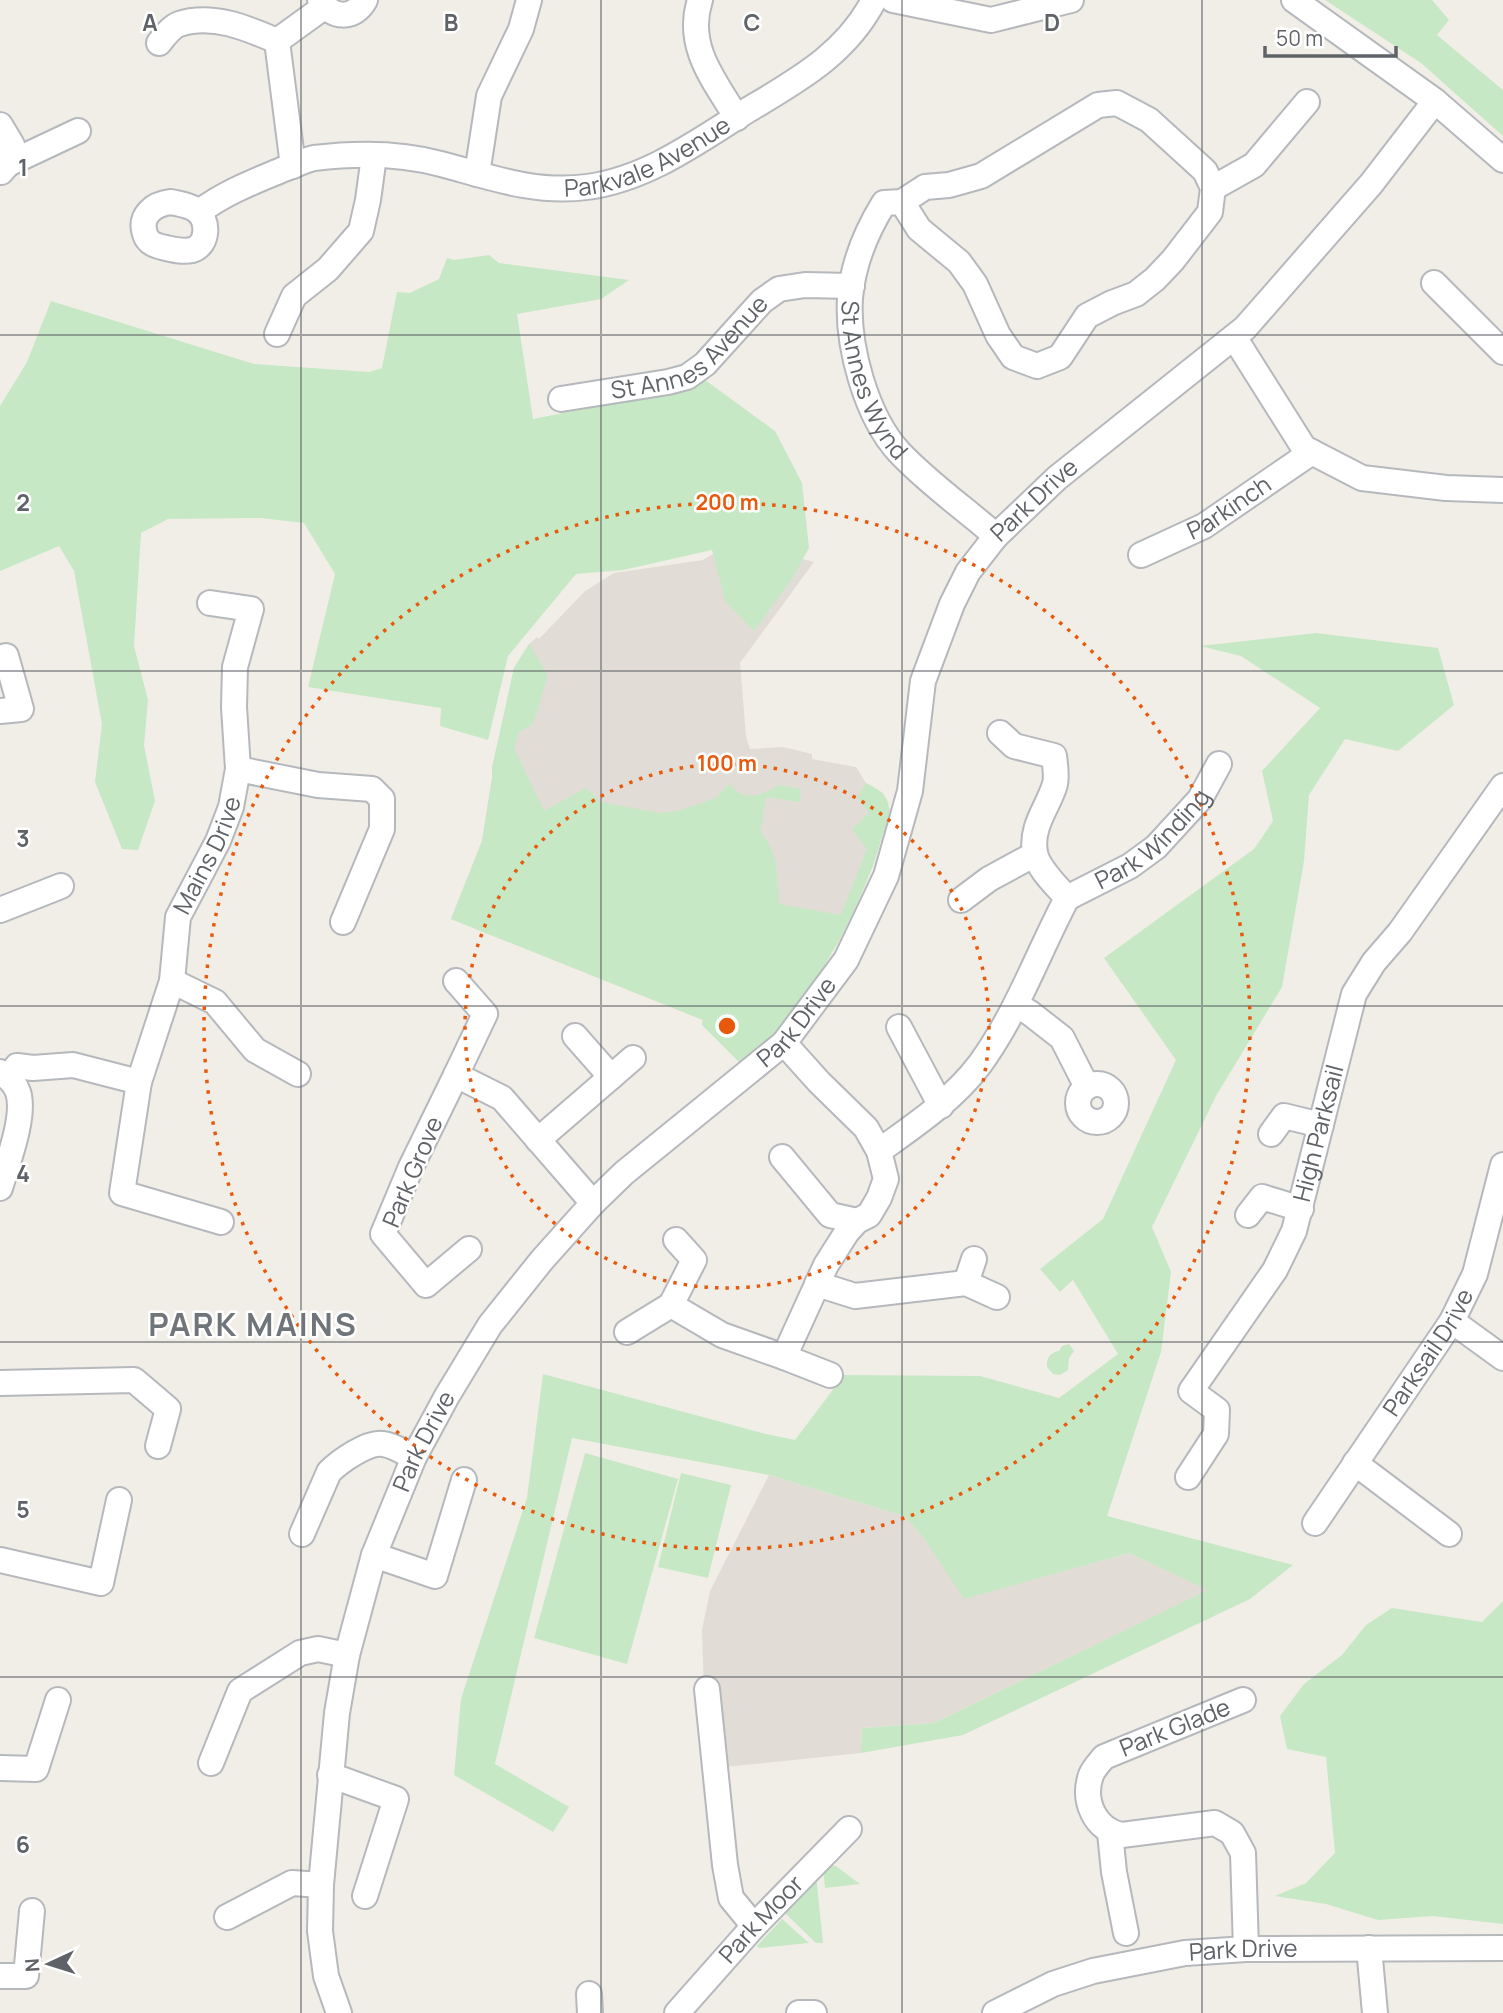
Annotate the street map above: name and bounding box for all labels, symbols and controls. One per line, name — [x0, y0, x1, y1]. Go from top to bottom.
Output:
text: A — [142, 6, 158, 38]
text: B — [444, 6, 458, 38]
text: C — [744, 6, 761, 38]
text: D — [1044, 6, 1060, 38]
scale bar — [1265, 14, 1396, 58]
text: 50 m — [1276, 24, 1323, 52]
street label: Parkvale Avenue — [563, 108, 736, 204]
text: 1 — [18, 151, 28, 183]
street label: St Annes Avenue — [608, 287, 775, 406]
street label: St Annes Wynd — [835, 300, 916, 466]
street label: Park Drive — [982, 450, 1084, 548]
street label: Parkinch — [1181, 467, 1277, 547]
text: 2 — [16, 486, 30, 518]
text: 200 m — [695, 488, 759, 516]
text: 100 m — [697, 749, 757, 777]
street label: Park Winding — [1089, 783, 1217, 896]
street label: Mains Drive — [164, 794, 248, 919]
text: 3 — [16, 822, 30, 854]
street label: Park Drive — [749, 969, 843, 1074]
centre of rings — [715, 1014, 739, 1038]
street label: High Parksail — [1284, 1061, 1350, 1205]
street label: Park Grove — [373, 1111, 450, 1232]
text: 4 — [16, 1157, 30, 1189]
street label: Parksail Drive — [1374, 1283, 1480, 1422]
district label: PARK MAINS — [148, 1302, 358, 1346]
street label: Park Drive — [384, 1384, 462, 1496]
text: 5 — [16, 1493, 30, 1525]
street label: Park Glade — [1114, 1689, 1235, 1764]
text: 6 — [16, 1828, 30, 1860]
street label: Park Moor — [711, 1867, 810, 1970]
north arrow — [14, 1929, 84, 1999]
street label: Park Drive — [1188, 1931, 1298, 1968]
text: N — [19, 1957, 45, 1973]

